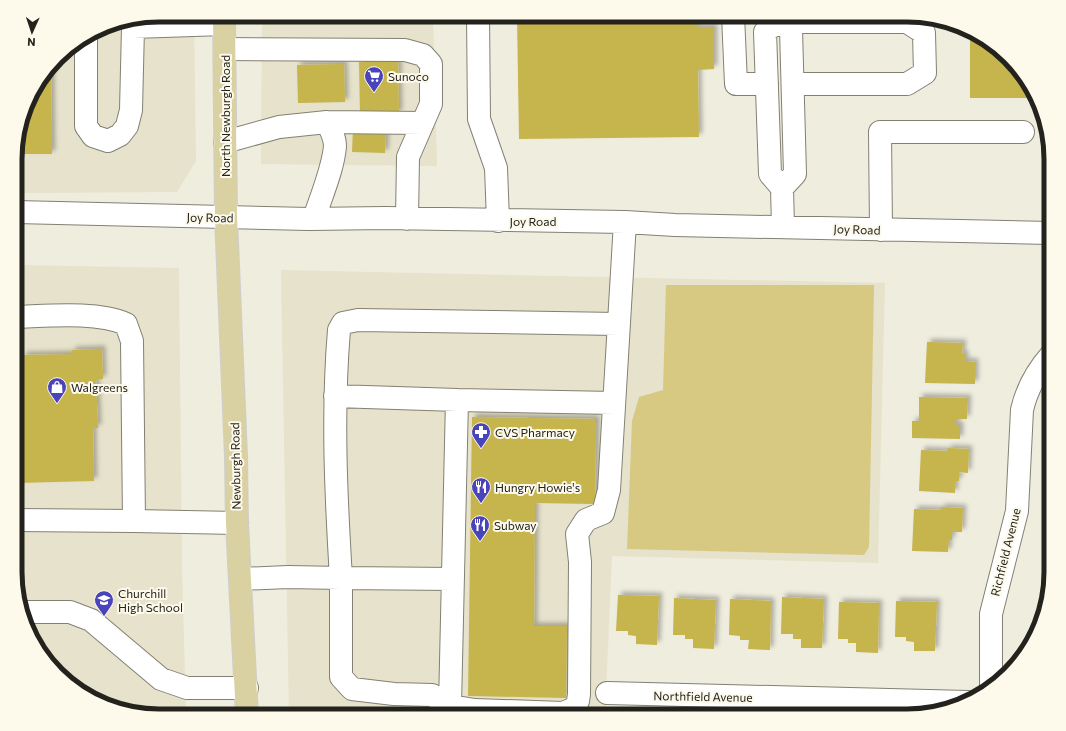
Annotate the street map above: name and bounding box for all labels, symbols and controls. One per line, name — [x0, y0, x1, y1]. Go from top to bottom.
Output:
north arrow — [12, 12, 52, 52]
text: N — [27, 36, 36, 49]
street label: North Newburgh Road — [218, 55, 232, 177]
supermarket icon: Sunoco — [363, 65, 385, 93]
place label: Sunoco — [388, 69, 429, 83]
street label: Joy Road — [186, 210, 234, 225]
street label: Joy Road — [510, 214, 557, 229]
street label: Joy Road — [833, 221, 881, 238]
shop icon: Walgreens — [46, 376, 68, 404]
place label: Walgreens — [71, 380, 128, 394]
pharmacy icon: CVS Pharmacy — [470, 421, 492, 449]
street label: Newburgh Road — [227, 422, 243, 510]
place label: CVS Pharmacy — [495, 425, 575, 439]
restaurant icon: Hungry Howie's — [470, 476, 492, 504]
place label: Hungry Howie's — [495, 480, 580, 494]
street label: Richfield Avenue — [987, 506, 1023, 598]
restaurant icon: Subway — [469, 514, 491, 542]
place label: Subway — [494, 518, 537, 532]
place label: Churchill High School — [118, 586, 183, 614]
school or university icon: Churchill High School — [93, 589, 115, 617]
street label: Northfield Avenue — [653, 688, 753, 704]

